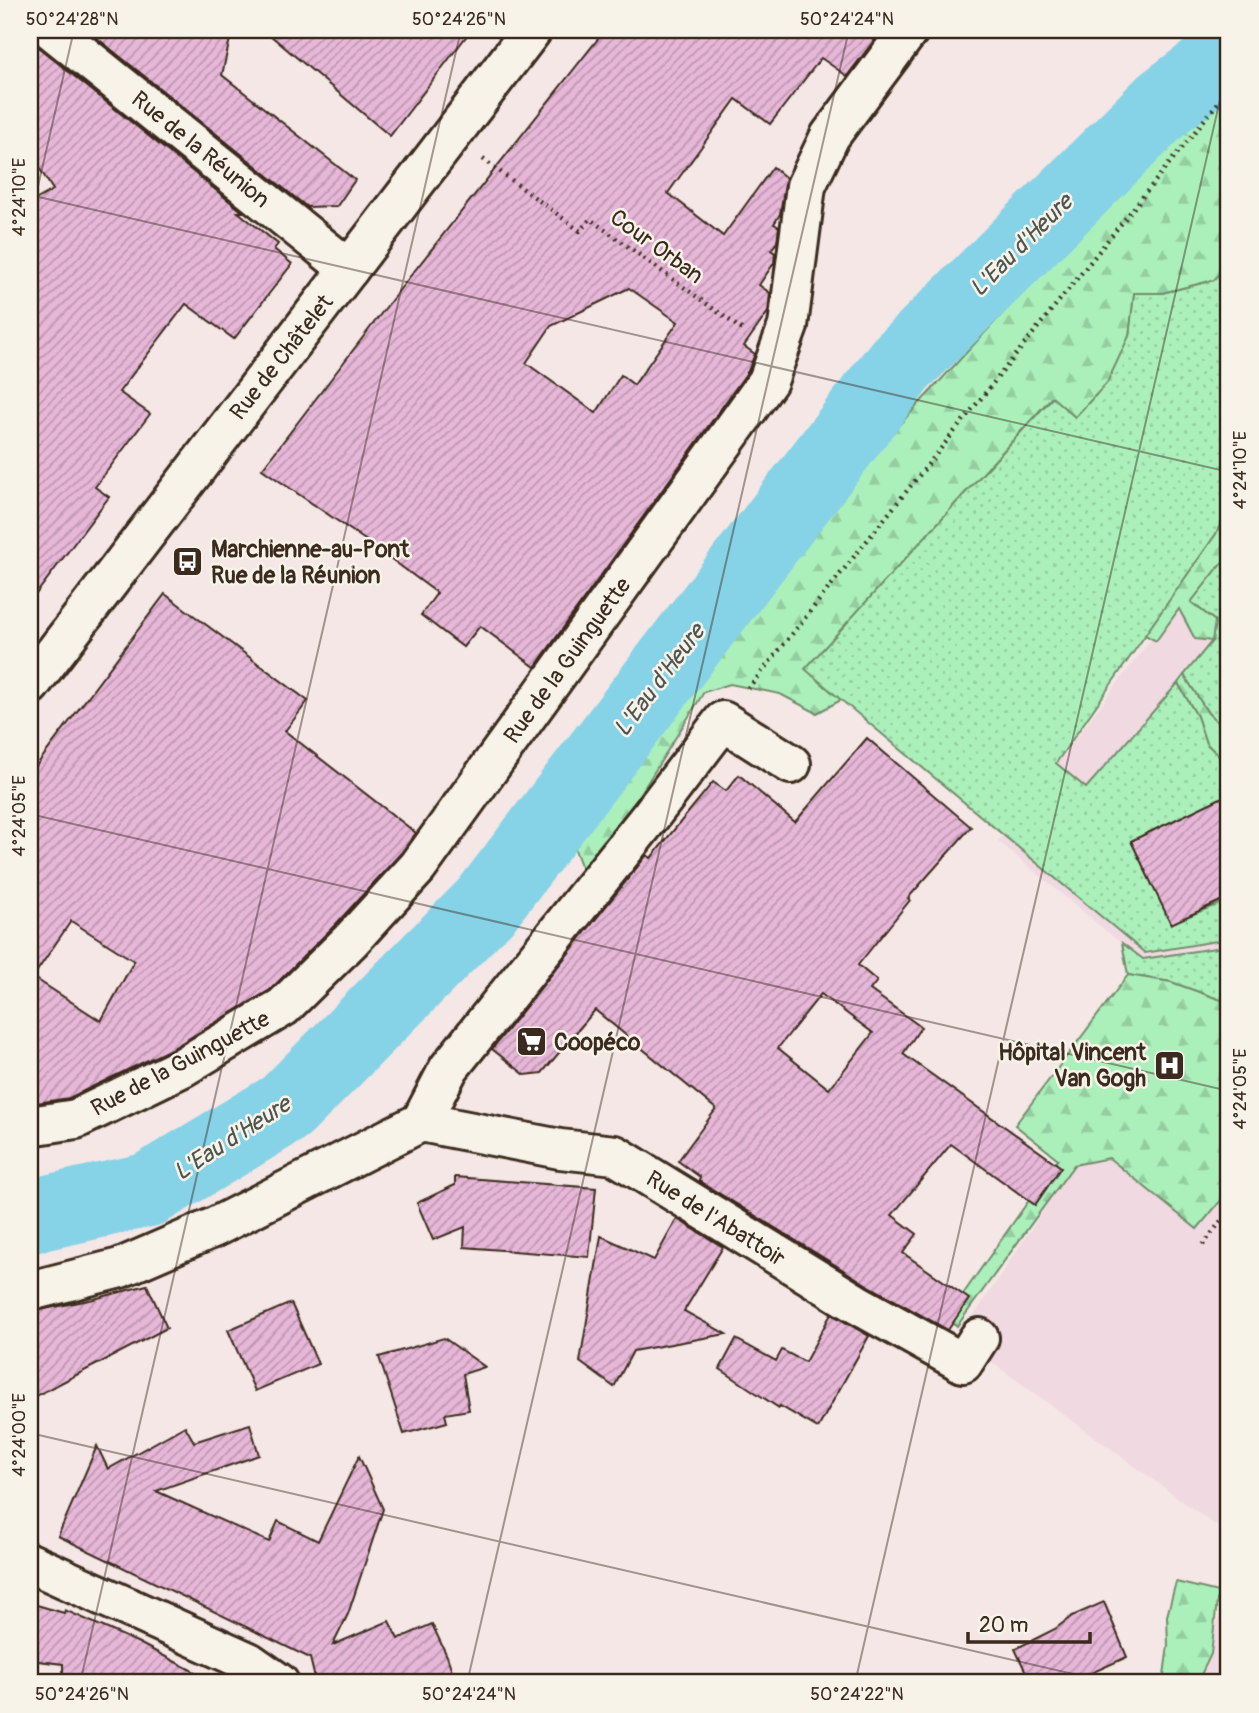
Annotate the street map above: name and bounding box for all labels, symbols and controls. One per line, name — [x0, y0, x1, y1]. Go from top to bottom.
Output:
text: 50°24'28"N — [26, 8, 118, 31]
text: 50°24'26"N — [412, 8, 506, 31]
text: 50°24'24"N — [800, 8, 894, 31]
street label: Rue de la Réunion — [126, 85, 276, 214]
text: 4°24'10"E — [8, 158, 31, 236]
water label: L'Eau d'Heure — [964, 186, 1080, 303]
street label: Cour Orban — [604, 203, 709, 290]
street label: Rue de Châtelet — [223, 288, 340, 426]
text: 4°24'10"E — [1229, 431, 1252, 509]
place label: Marchienne-au-Pont Rue de la Réunion — [211, 535, 410, 590]
bus stop icon: Marchienne-au-Pont Rue de la Réunion — [171, 545, 205, 579]
street label: Rue de la Guinguette — [497, 571, 638, 749]
water label: L'Eau d'Heure — [608, 617, 712, 742]
text: 4°24'05"E — [8, 775, 31, 857]
street label: Rue de la Guinguette — [86, 1004, 275, 1123]
supermarket icon: Coopéco — [514, 1025, 548, 1059]
place label: Coopéco — [554, 1028, 641, 1057]
place label: Hôpital Vincent Van Gogh — [998, 1038, 1147, 1093]
hospital icon: Hôpital Vincent Van Gogh — [1152, 1048, 1186, 1082]
text: 4°24'05"E — [1229, 1048, 1252, 1130]
water label: L'Eau d'Heure — [168, 1089, 298, 1187]
street label: Rue de l'Abattoir — [641, 1164, 791, 1273]
text: 4°24'00"E — [8, 1393, 31, 1477]
scale bar — [968, 1601, 1091, 1645]
text: 20 m — [979, 1612, 1028, 1639]
text: 50°24'26"N — [35, 1683, 129, 1706]
text: 50°24'24"N — [422, 1683, 516, 1706]
text: 50°24'22"N — [810, 1683, 904, 1706]

